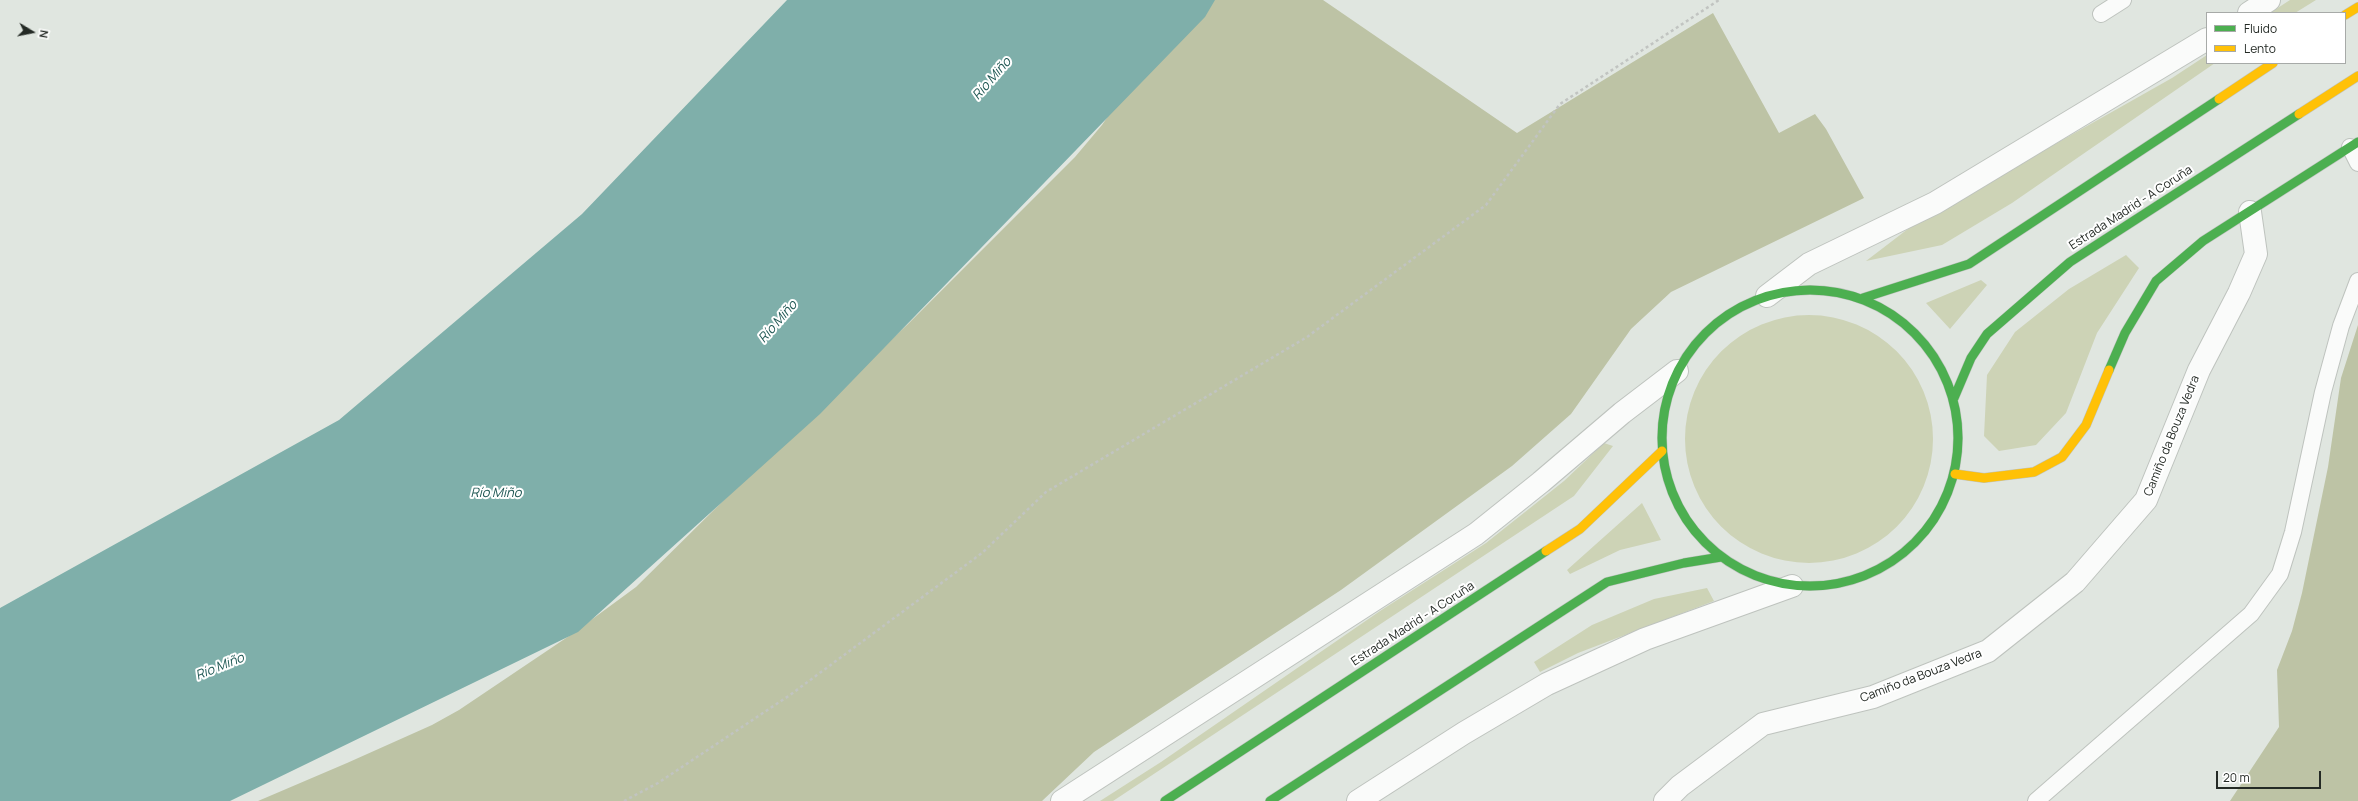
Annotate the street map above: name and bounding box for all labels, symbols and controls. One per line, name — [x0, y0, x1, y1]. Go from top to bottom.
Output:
north arrow — [12, 12, 52, 52]
legend — [2206, 12, 2346, 64]
text: Fluido — [2244, 20, 2277, 37]
text: N — [36, 29, 52, 39]
text: Lento — [2244, 40, 2276, 57]
water label: Río Miño — [969, 55, 1015, 103]
street label: Estrada Madrid - A Coruña — [2067, 163, 2195, 253]
water label: Río Miño — [755, 298, 801, 346]
street label: Camiño da Bouza Vedra — [2141, 373, 2203, 499]
water label: Río Miño — [471, 485, 521, 501]
street label: Estrada Madrid - A Coruña — [1349, 579, 1477, 669]
street label: Camiño da Bouza Vedra — [1858, 646, 1984, 706]
water label: Río Miño — [193, 650, 247, 684]
scale bar — [2218, 763, 2323, 789]
text: 20 m — [2223, 769, 2250, 786]

